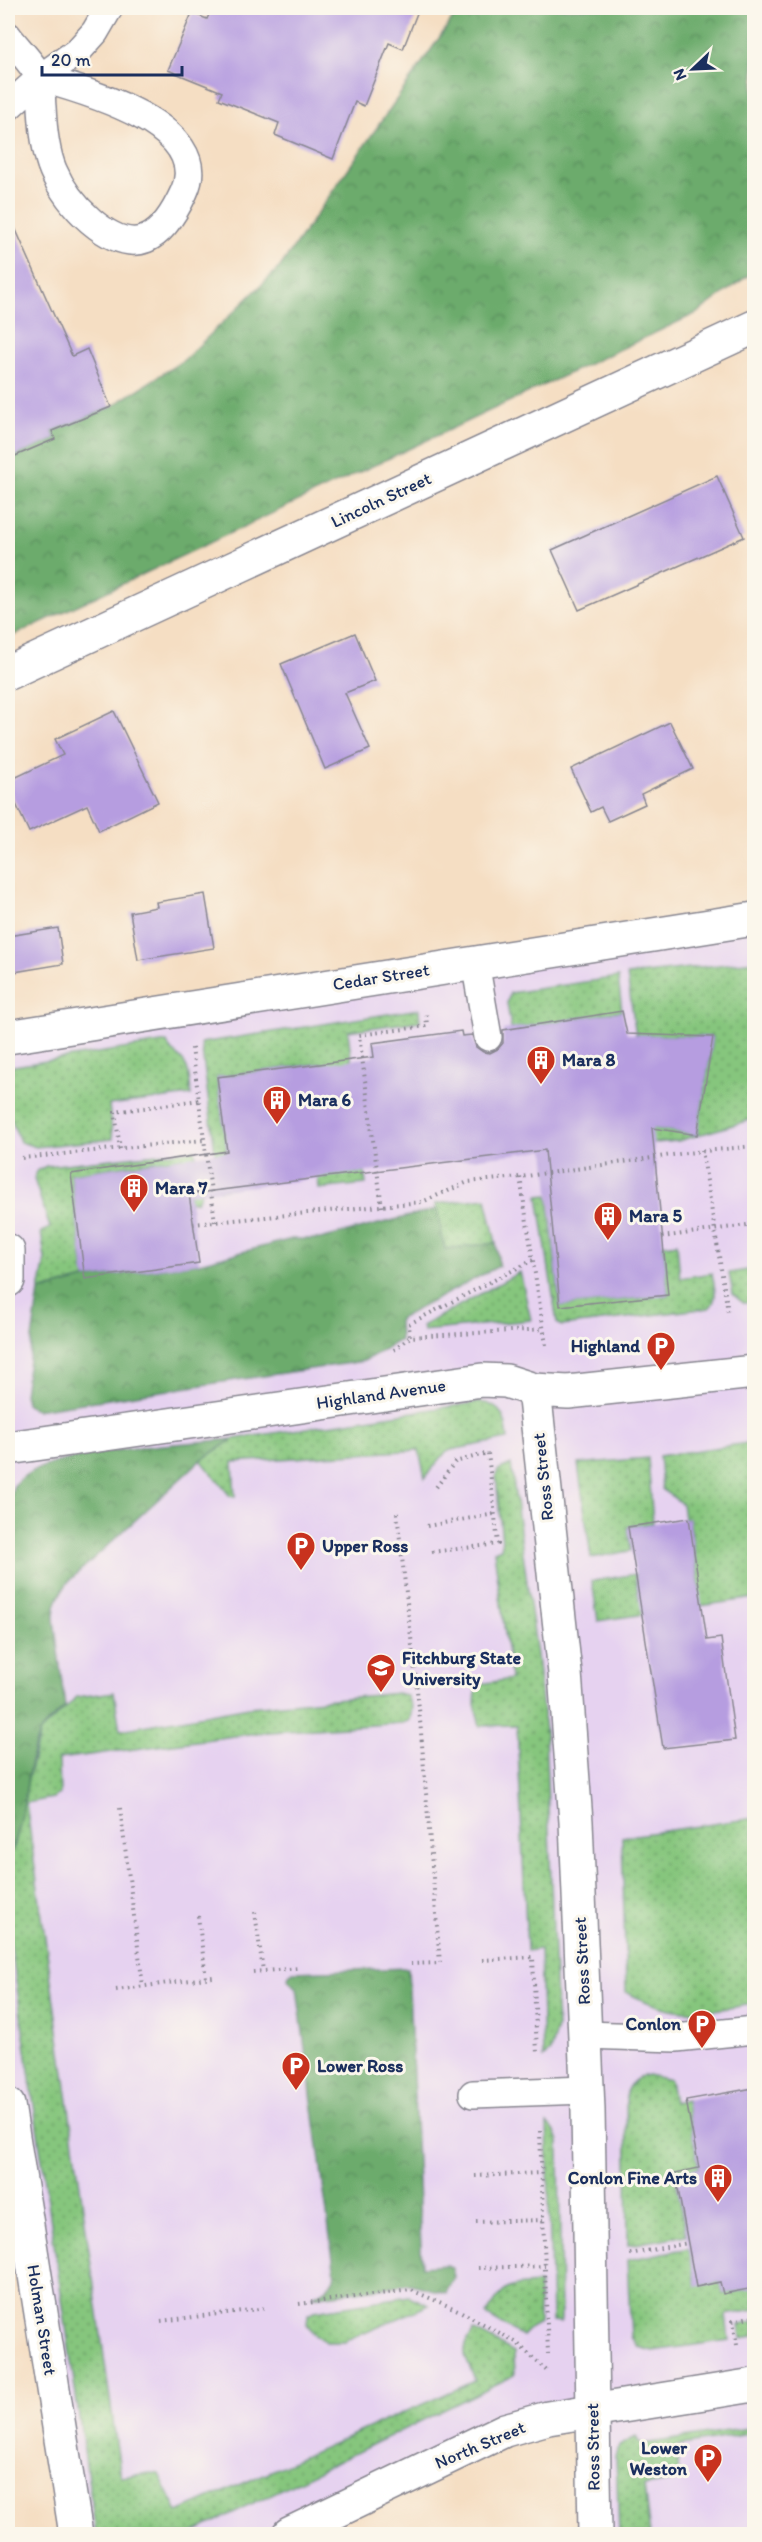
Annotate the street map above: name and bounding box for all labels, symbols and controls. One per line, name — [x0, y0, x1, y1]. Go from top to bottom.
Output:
scale bar — [42, 39, 182, 77]
north arrow — [663, 39, 723, 99]
text: 20 m — [51, 49, 91, 71]
text: N — [669, 66, 691, 83]
street label: Lincoln Street — [327, 467, 435, 533]
street label: Cedar Street — [331, 958, 431, 996]
building icon: Mara 8 — [525, 1044, 557, 1086]
place label: Mara 8 — [562, 1049, 616, 1071]
building icon: Mara 6 — [261, 1084, 293, 1126]
place label: Mara 6 — [298, 1089, 352, 1111]
building icon: Mara 7 — [118, 1172, 150, 1214]
place label: Mara 7 — [155, 1177, 208, 1199]
building icon: Mara 5 — [592, 1200, 624, 1242]
place label: Mara 5 — [629, 1205, 683, 1227]
parking icon: Highland — [645, 1330, 677, 1372]
place label: Highland — [571, 1335, 640, 1357]
street label: Highland Avenue — [315, 1374, 447, 1414]
street label: Ross Street — [527, 1432, 559, 1522]
parking icon: Upper Ross — [285, 1530, 317, 1572]
place label: Upper Ross — [322, 1535, 408, 1557]
place label: Fitchburg State University — [402, 1647, 522, 1690]
school or university icon: Fitchburg State University — [365, 1652, 397, 1694]
street label: Ross Street — [569, 1916, 595, 2005]
parking icon: Conlon — [686, 2008, 718, 2050]
place label: Conlon — [626, 2013, 682, 2035]
parking icon: Lower Ross — [280, 2050, 312, 2092]
place label: Lower Ross — [317, 2055, 403, 2077]
building icon: Conlon Fine Arts — [702, 2162, 734, 2204]
place label: Conlon Fine Arts — [568, 2167, 697, 2189]
street label: Holman Street — [22, 2263, 62, 2377]
street label: Ross Street — [581, 2403, 605, 2491]
street label: North Street — [431, 2416, 529, 2474]
place label: Lower Weston — [630, 2437, 688, 2480]
parking icon: Lower Weston — [692, 2442, 724, 2484]

